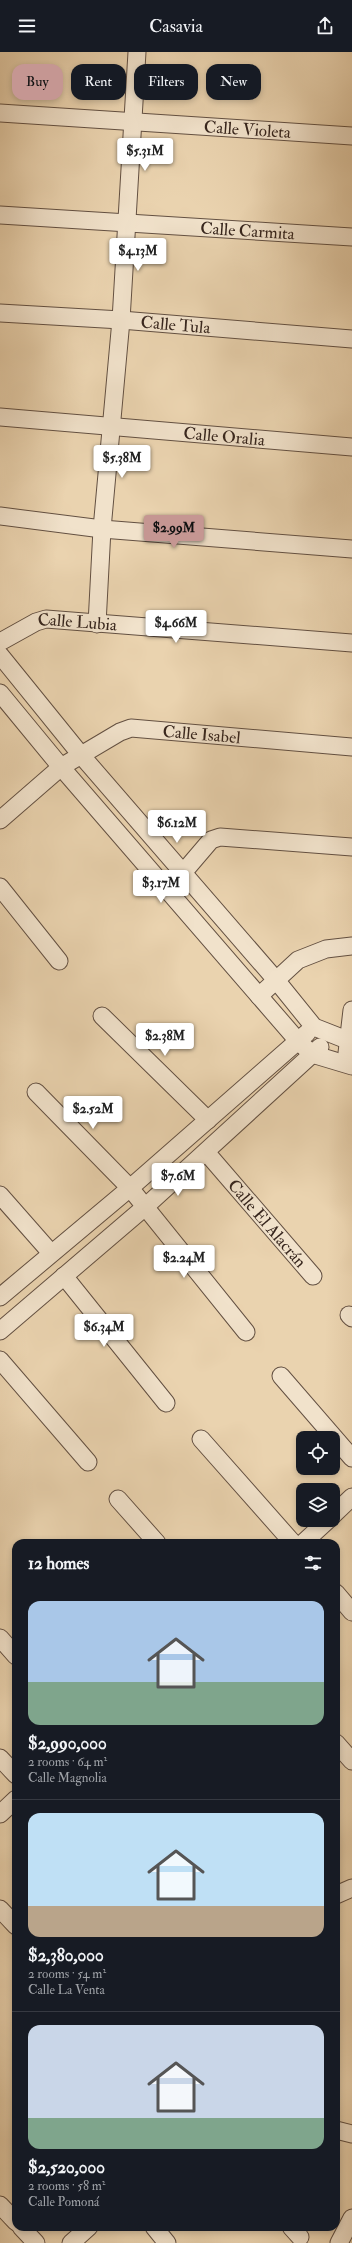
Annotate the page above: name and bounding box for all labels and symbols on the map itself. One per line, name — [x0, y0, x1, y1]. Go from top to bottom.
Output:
street label: Calle Violeta — [203, 116, 293, 143]
pin: $5.31M — [112, 138, 178, 172]
street label: Calle Carmita — [200, 217, 296, 244]
pin: $4.13M — [105, 238, 171, 272]
street label: Calle Tula — [140, 311, 212, 338]
street label: Calle Oralia — [183, 422, 267, 450]
pin: $5.38M — [89, 445, 155, 479]
pin: $2.99M — [141, 515, 207, 549]
street label: Calle Lubia — [35, 608, 119, 635]
pin: $4.66M — [143, 610, 209, 644]
street label: Calle Isabel — [162, 720, 242, 748]
pin: $6.12M — [144, 810, 210, 844]
pin: $3.17M — [128, 870, 194, 904]
pin: $2.38M — [132, 1023, 198, 1057]
pin: $2.52M — [60, 1096, 126, 1130]
pin: $7.6M — [150, 1163, 206, 1197]
street label: Calle El Alacrán — [224, 1175, 311, 1272]
pin: $2.24M — [151, 1245, 217, 1279]
pin: $6.34M — [71, 1314, 137, 1348]

